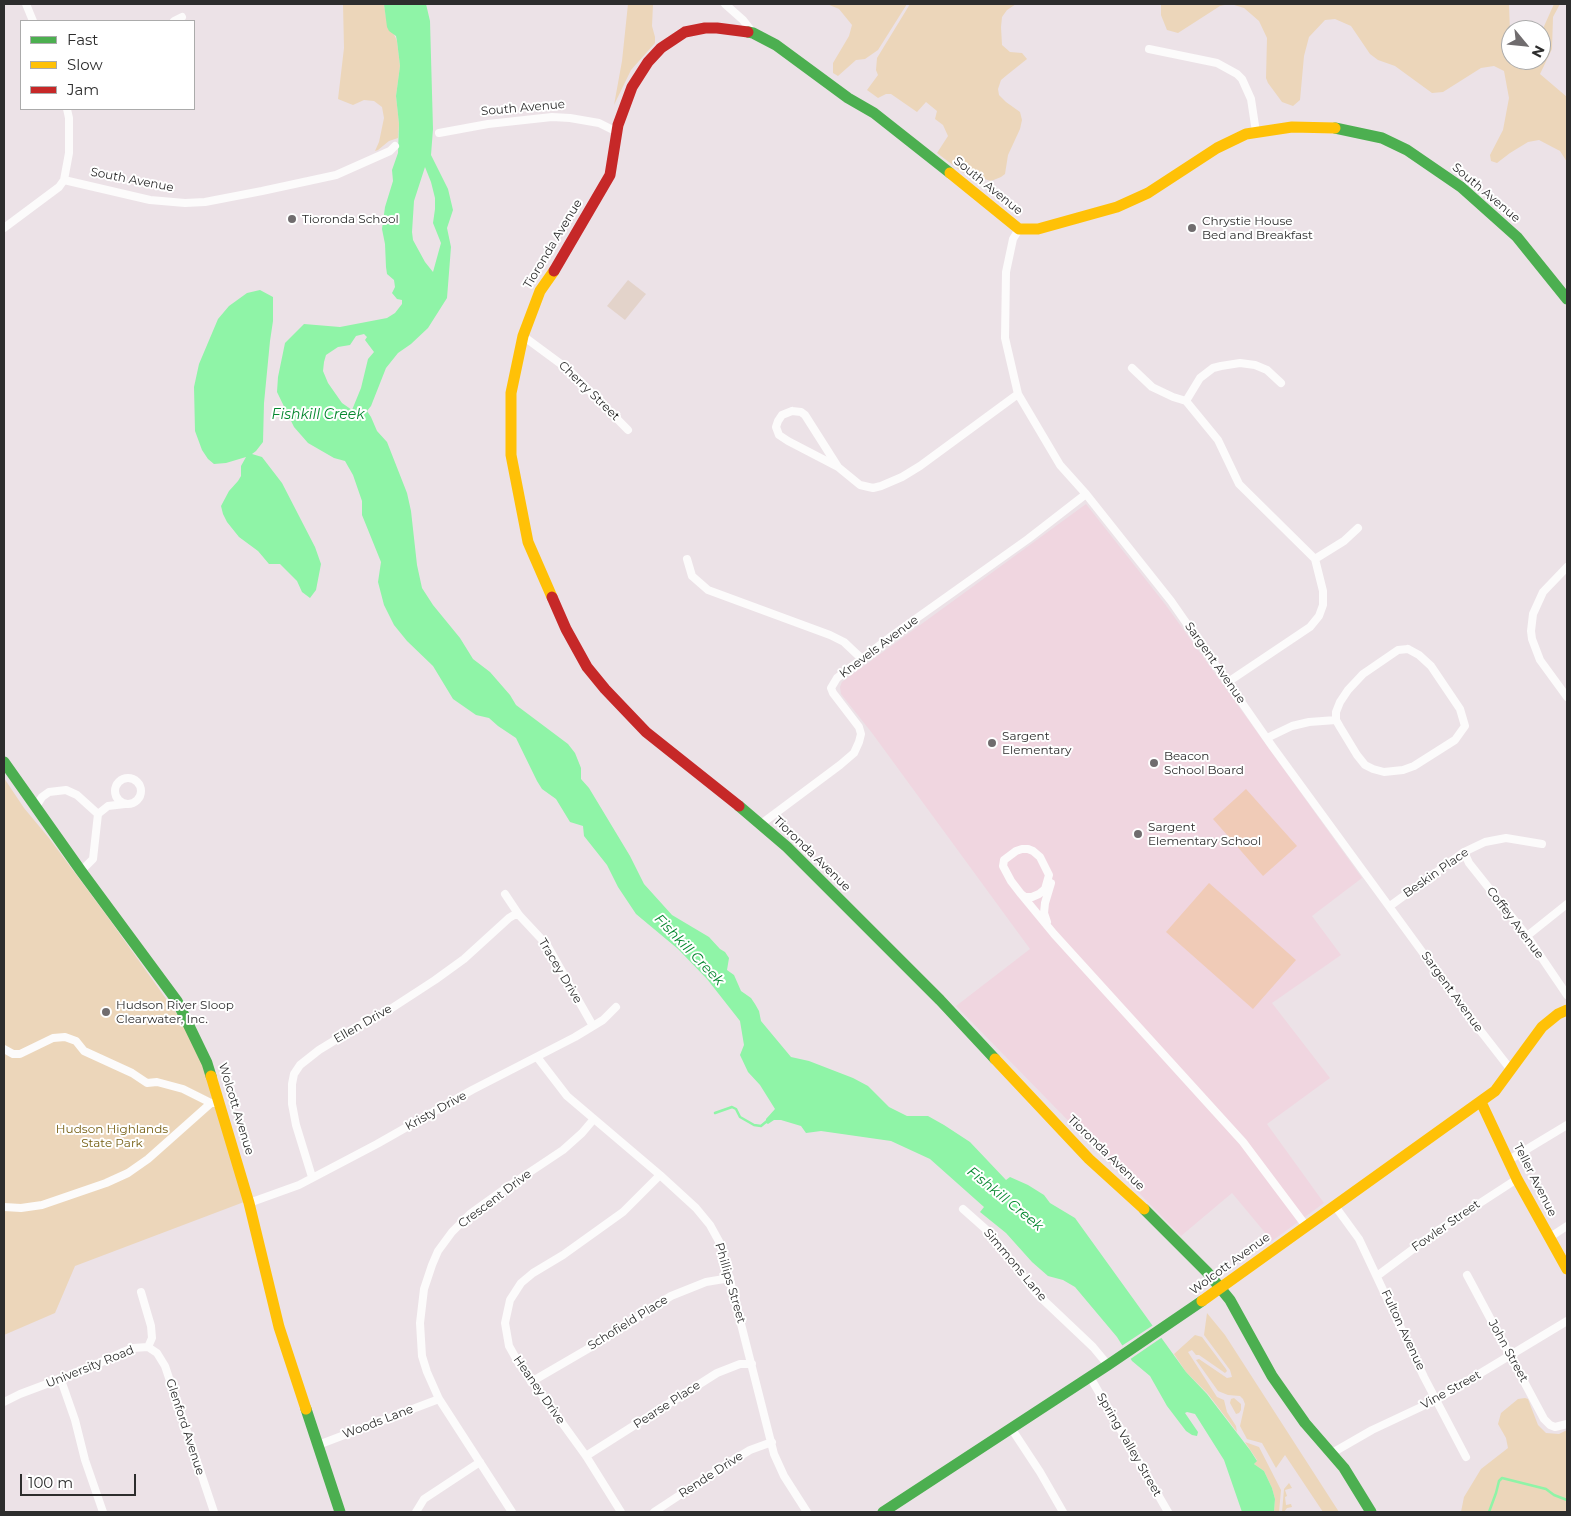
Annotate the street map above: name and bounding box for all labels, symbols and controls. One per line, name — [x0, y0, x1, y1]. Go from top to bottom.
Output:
legend — [20, 20, 195, 110]
north arrow — [1501, 20, 1551, 70]
text: Fast — [67, 30, 98, 49]
text: N — [1528, 42, 1549, 61]
text: Slow — [67, 55, 103, 74]
text: Jam — [67, 80, 99, 99]
street label: South Avenue — [480, 97, 566, 119]
street label: South Avenue — [951, 154, 1025, 218]
street label: South Avenue — [1449, 160, 1523, 226]
street label: South Avenue — [89, 165, 175, 195]
street label: Tioronda Avenue — [521, 197, 585, 291]
place label: Tioronda School — [302, 212, 399, 226]
marker: Tioronda School — [286, 213, 298, 225]
place label: Chrystie House Bed and Breakfast — [1202, 214, 1313, 242]
marker: Chrystie House Bed and Breakfast — [1186, 222, 1198, 234]
street label: Cherry Street — [555, 358, 623, 424]
water label: Fishkill Creek — [272, 407, 364, 423]
street label: Knevels Avenue — [837, 613, 921, 681]
street label: Sargent Avenue — [1182, 620, 1248, 706]
place label: Sargent Elementary — [1002, 729, 1072, 757]
marker: Sargent Elementary — [986, 737, 998, 749]
place label: Beacon School Board — [1164, 749, 1244, 777]
marker: Beacon School Board — [1148, 757, 1160, 769]
street label: Tioronda Avenue — [770, 814, 854, 894]
place label: Sargent Elementary School — [1148, 820, 1261, 848]
marker: Sargent Elementary School — [1132, 828, 1144, 840]
street label: Beskin Place — [1400, 845, 1472, 901]
street label: Coffey Avenue — [1483, 884, 1547, 962]
water label: Fishkill Creek — [651, 911, 727, 989]
street label: Tracey Drive — [535, 936, 585, 1006]
street label: Sargent Avenue — [1418, 949, 1486, 1035]
place label: Hudson River Sloop Clearwater, Inc. — [116, 998, 234, 1026]
street label: Ellen Drive — [332, 1002, 394, 1046]
marker: Hudson River Sloop Clearwater, Inc. — [100, 1006, 112, 1018]
street label: Wolcott Avenue — [215, 1061, 257, 1157]
street label: Kristy Drive — [403, 1088, 469, 1134]
street label: Tioronda Avenue — [1064, 1113, 1148, 1193]
park label: Hudson Highlands State Park — [56, 1122, 168, 1150]
street label: Teller Avenue — [1510, 1141, 1560, 1219]
water label: Fishkill Creek — [964, 1163, 1046, 1235]
street label: Crescent Drive — [456, 1167, 534, 1231]
street label: Fowler Street — [1409, 1197, 1483, 1255]
street label: Simmons Lane — [980, 1226, 1050, 1304]
street label: Wolcott Avenue — [1187, 1230, 1273, 1298]
street label: Phillips Street — [712, 1241, 748, 1325]
street label: Fulton Avenue — [1378, 1287, 1428, 1373]
street label: Schofield Place — [585, 1293, 671, 1353]
street label: John Street — [1485, 1317, 1531, 1385]
street label: University Road — [44, 1343, 136, 1391]
street label: Heaney Drive — [510, 1353, 568, 1427]
street label: Vine Street — [1419, 1368, 1483, 1412]
street label: Glenford Avenue — [163, 1377, 207, 1477]
street label: Pearse Place — [631, 1378, 703, 1432]
street label: Spring Valley Street — [1093, 1391, 1165, 1499]
street label: Woods Lane — [341, 1402, 415, 1442]
street label: Rende Drive — [676, 1449, 746, 1501]
scale bar — [22, 1464, 139, 1496]
text: 100 m — [28, 1473, 73, 1492]

